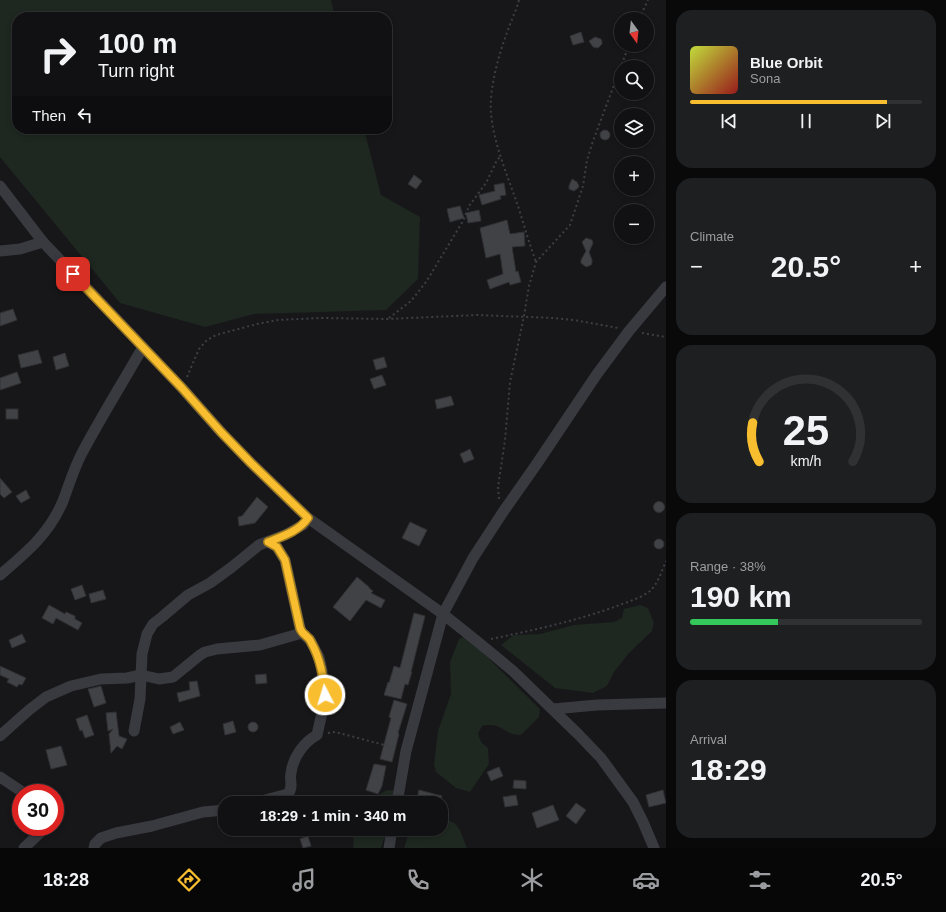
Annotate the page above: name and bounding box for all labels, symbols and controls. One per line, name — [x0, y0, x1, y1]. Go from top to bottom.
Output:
north arrow — [614, 12, 654, 52]
map controls — [614, 12, 654, 244]
icon: right — [32, 28, 84, 80]
text: 100 m — [98, 28, 177, 59]
text: Blue Orbit — [750, 54, 823, 71]
button: search — [614, 60, 654, 100]
text: Turn right — [98, 61, 174, 81]
text: Sona — [750, 71, 780, 86]
icon: left — [74, 104, 96, 126]
text: Then — [32, 107, 66, 124]
button: layers — [614, 108, 654, 148]
icon: previous — [718, 110, 740, 132]
icon: pause — [795, 110, 817, 132]
icon: next — [872, 110, 894, 132]
button: + — [614, 156, 654, 196]
button: − — [614, 204, 654, 244]
text: Climate — [690, 229, 734, 244]
text: 20.5° — [771, 250, 841, 283]
text: − — [690, 254, 703, 279]
text: + — [909, 254, 922, 279]
pin — [56, 257, 90, 291]
icon: arrive — [62, 263, 84, 285]
text: 25 — [783, 407, 829, 454]
text: km/h — [791, 453, 822, 469]
text: Range · 38% — [690, 559, 766, 574]
text: 190 km — [690, 580, 792, 613]
position arrow — [304, 674, 346, 716]
text: Arrival — [690, 732, 727, 747]
text: 18:29 — [690, 753, 767, 786]
speed limit sign: 30 — [12, 784, 64, 836]
text: 18:29 · 1 min · 340 m — [260, 807, 406, 824]
icon: directions — [175, 866, 203, 894]
icon: music — [290, 866, 318, 894]
icon: phone — [404, 866, 432, 894]
icon: climate — [518, 866, 546, 894]
icon: car — [632, 866, 660, 894]
icon: filters — [746, 866, 774, 894]
text: 18:28 — [43, 870, 89, 890]
text: 20.5° — [861, 870, 903, 890]

